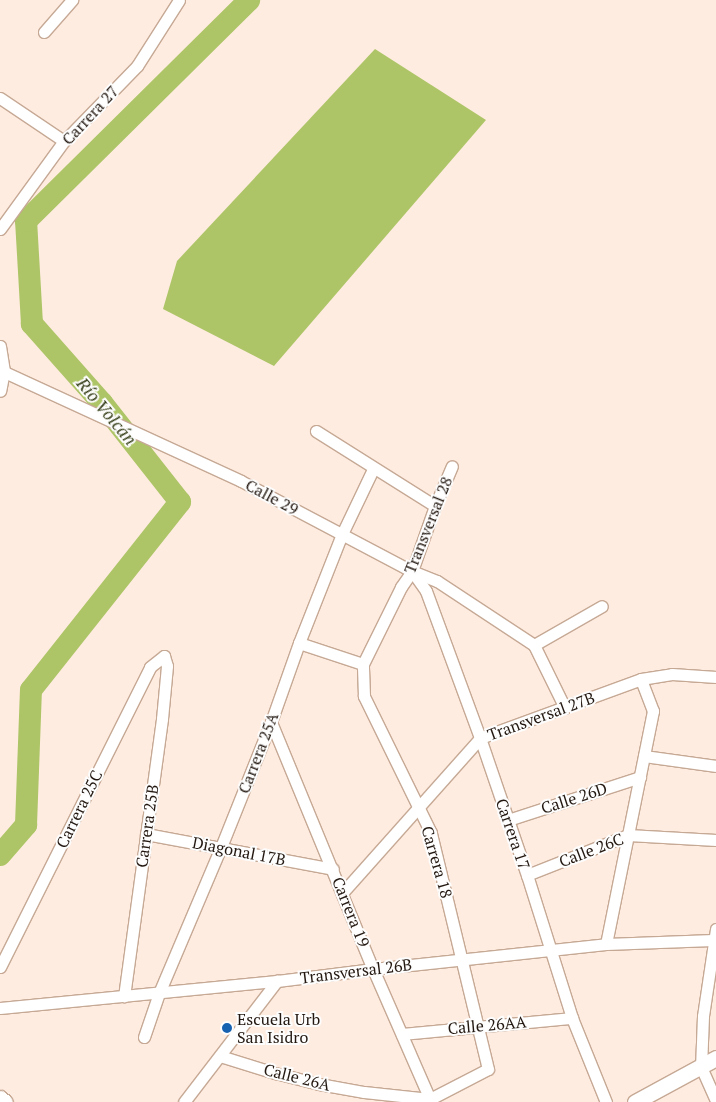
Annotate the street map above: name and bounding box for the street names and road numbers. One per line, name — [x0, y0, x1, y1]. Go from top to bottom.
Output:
street label: Carrera 27 — [58, 81, 122, 149]
street label: Transversal 28 — [400, 474, 456, 576]
street label: Calle 29 — [242, 475, 302, 519]
street label: Transversal 27B — [485, 688, 597, 744]
street label: Carrera 25A — [234, 710, 282, 796]
street label: Carrera 25C — [52, 767, 106, 851]
street label: Calle 26D — [539, 778, 609, 818]
street label: Carrera 25B — [132, 783, 162, 869]
street label: Carrera 17 — [492, 796, 534, 872]
street label: Carrera 18 — [418, 824, 456, 900]
street label: Calle 26C — [556, 829, 626, 871]
street label: Diagonal 17B — [191, 833, 287, 869]
street label: Carrera 19 — [328, 874, 374, 950]
street label: Transversal 26B — [299, 955, 413, 987]
street label: Calle 26AA — [447, 1012, 527, 1038]
street label: Calle 26A — [262, 1059, 332, 1095]

